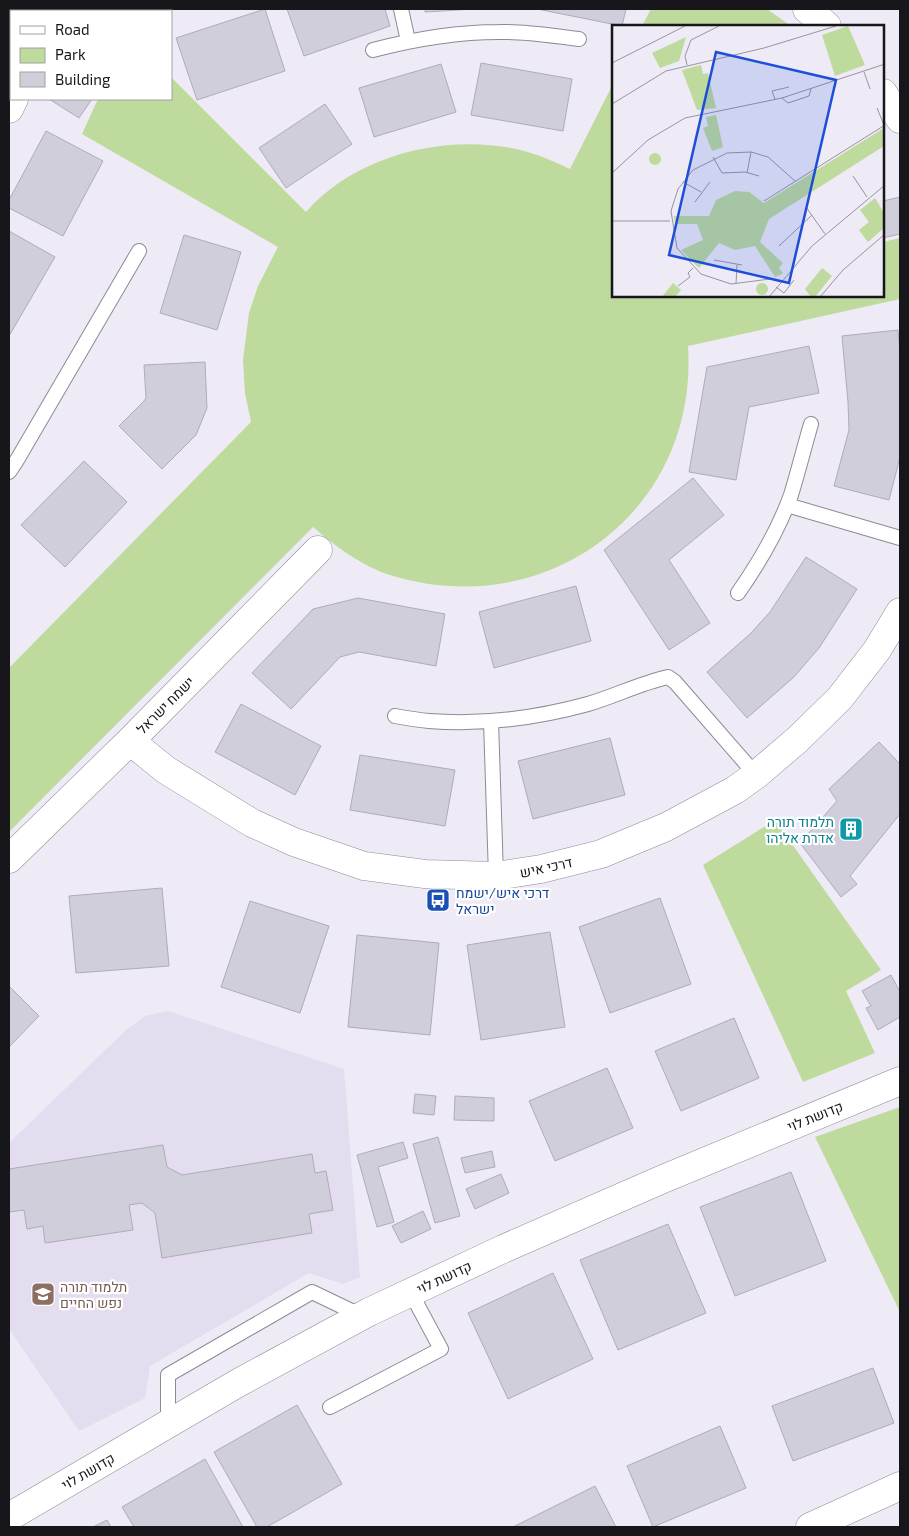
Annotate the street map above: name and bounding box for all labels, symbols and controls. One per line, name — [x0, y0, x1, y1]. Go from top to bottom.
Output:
legend — [10, 10, 172, 100]
text: Road — [55, 20, 90, 38]
inset map — [612, 25, 884, 298]
text: Park — [55, 45, 86, 63]
text: Building — [55, 70, 111, 88]
street label: ישמח ישראל — [133, 673, 197, 737]
place label: תלמוד תורה אדרת אליהו — [766, 813, 834, 846]
building icon: תלמוד תורה אדרת אליהו — [838, 816, 864, 842]
street label: דרכי איש — [518, 853, 574, 881]
place label: דרכי איש/ישמח ישראל — [456, 884, 549, 917]
bus stop icon: דרכי איש/ישמח ישראל — [425, 887, 451, 913]
street label: קדושת לוי — [785, 1097, 845, 1135]
street label: קדושת לוי — [414, 1257, 474, 1297]
place label: תלמוד תורה נפש החיים — [60, 1278, 127, 1311]
school or university icon: תלמוד תורה נפש החיים — [30, 1281, 56, 1307]
street label: קדושת לוי — [58, 1449, 118, 1493]

